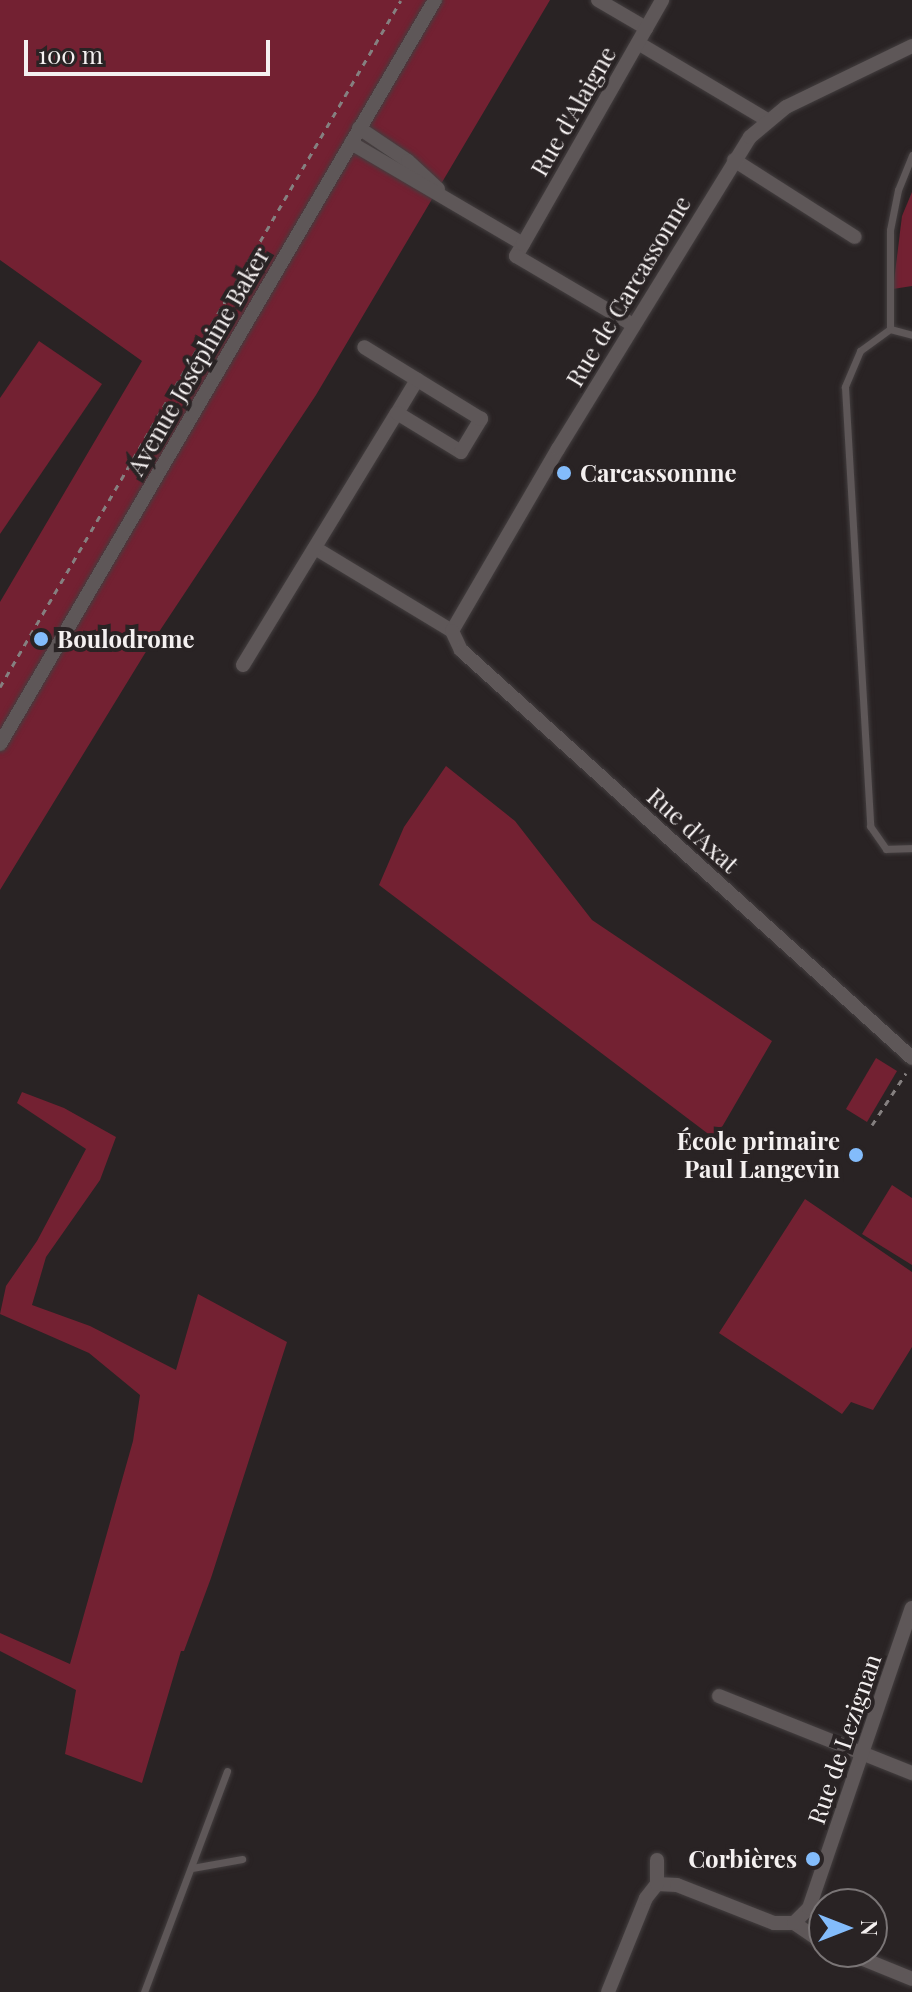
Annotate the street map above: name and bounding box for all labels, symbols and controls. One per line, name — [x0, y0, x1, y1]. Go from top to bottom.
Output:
scale bar — [28, 24, 274, 74]
text: 100 m — [38, 38, 103, 70]
street label: Rue d'Alaigne — [524, 41, 622, 181]
street label: Rue de Carcassonne — [560, 190, 696, 392]
street label: Avenue Joséphine Baker — [121, 242, 275, 480]
place label: Carcassonnne — [580, 459, 737, 487]
marker: Carcassonnne — [555, 464, 573, 482]
place label: Boulodrome — [57, 625, 195, 653]
marker: Boulodrome — [32, 630, 50, 648]
street label: Rue d'Axat — [641, 782, 745, 878]
place label: École primaire Paul Langevin — [677, 1127, 840, 1183]
marker: École primaire Paul Langevin — [847, 1146, 865, 1164]
street label: Rue de Lezignan — [801, 1650, 887, 1828]
place label: Corbières — [688, 1845, 797, 1873]
marker: Corbières — [804, 1850, 822, 1868]
north arrow — [808, 1888, 888, 1968]
text: N — [855, 1920, 885, 1936]

